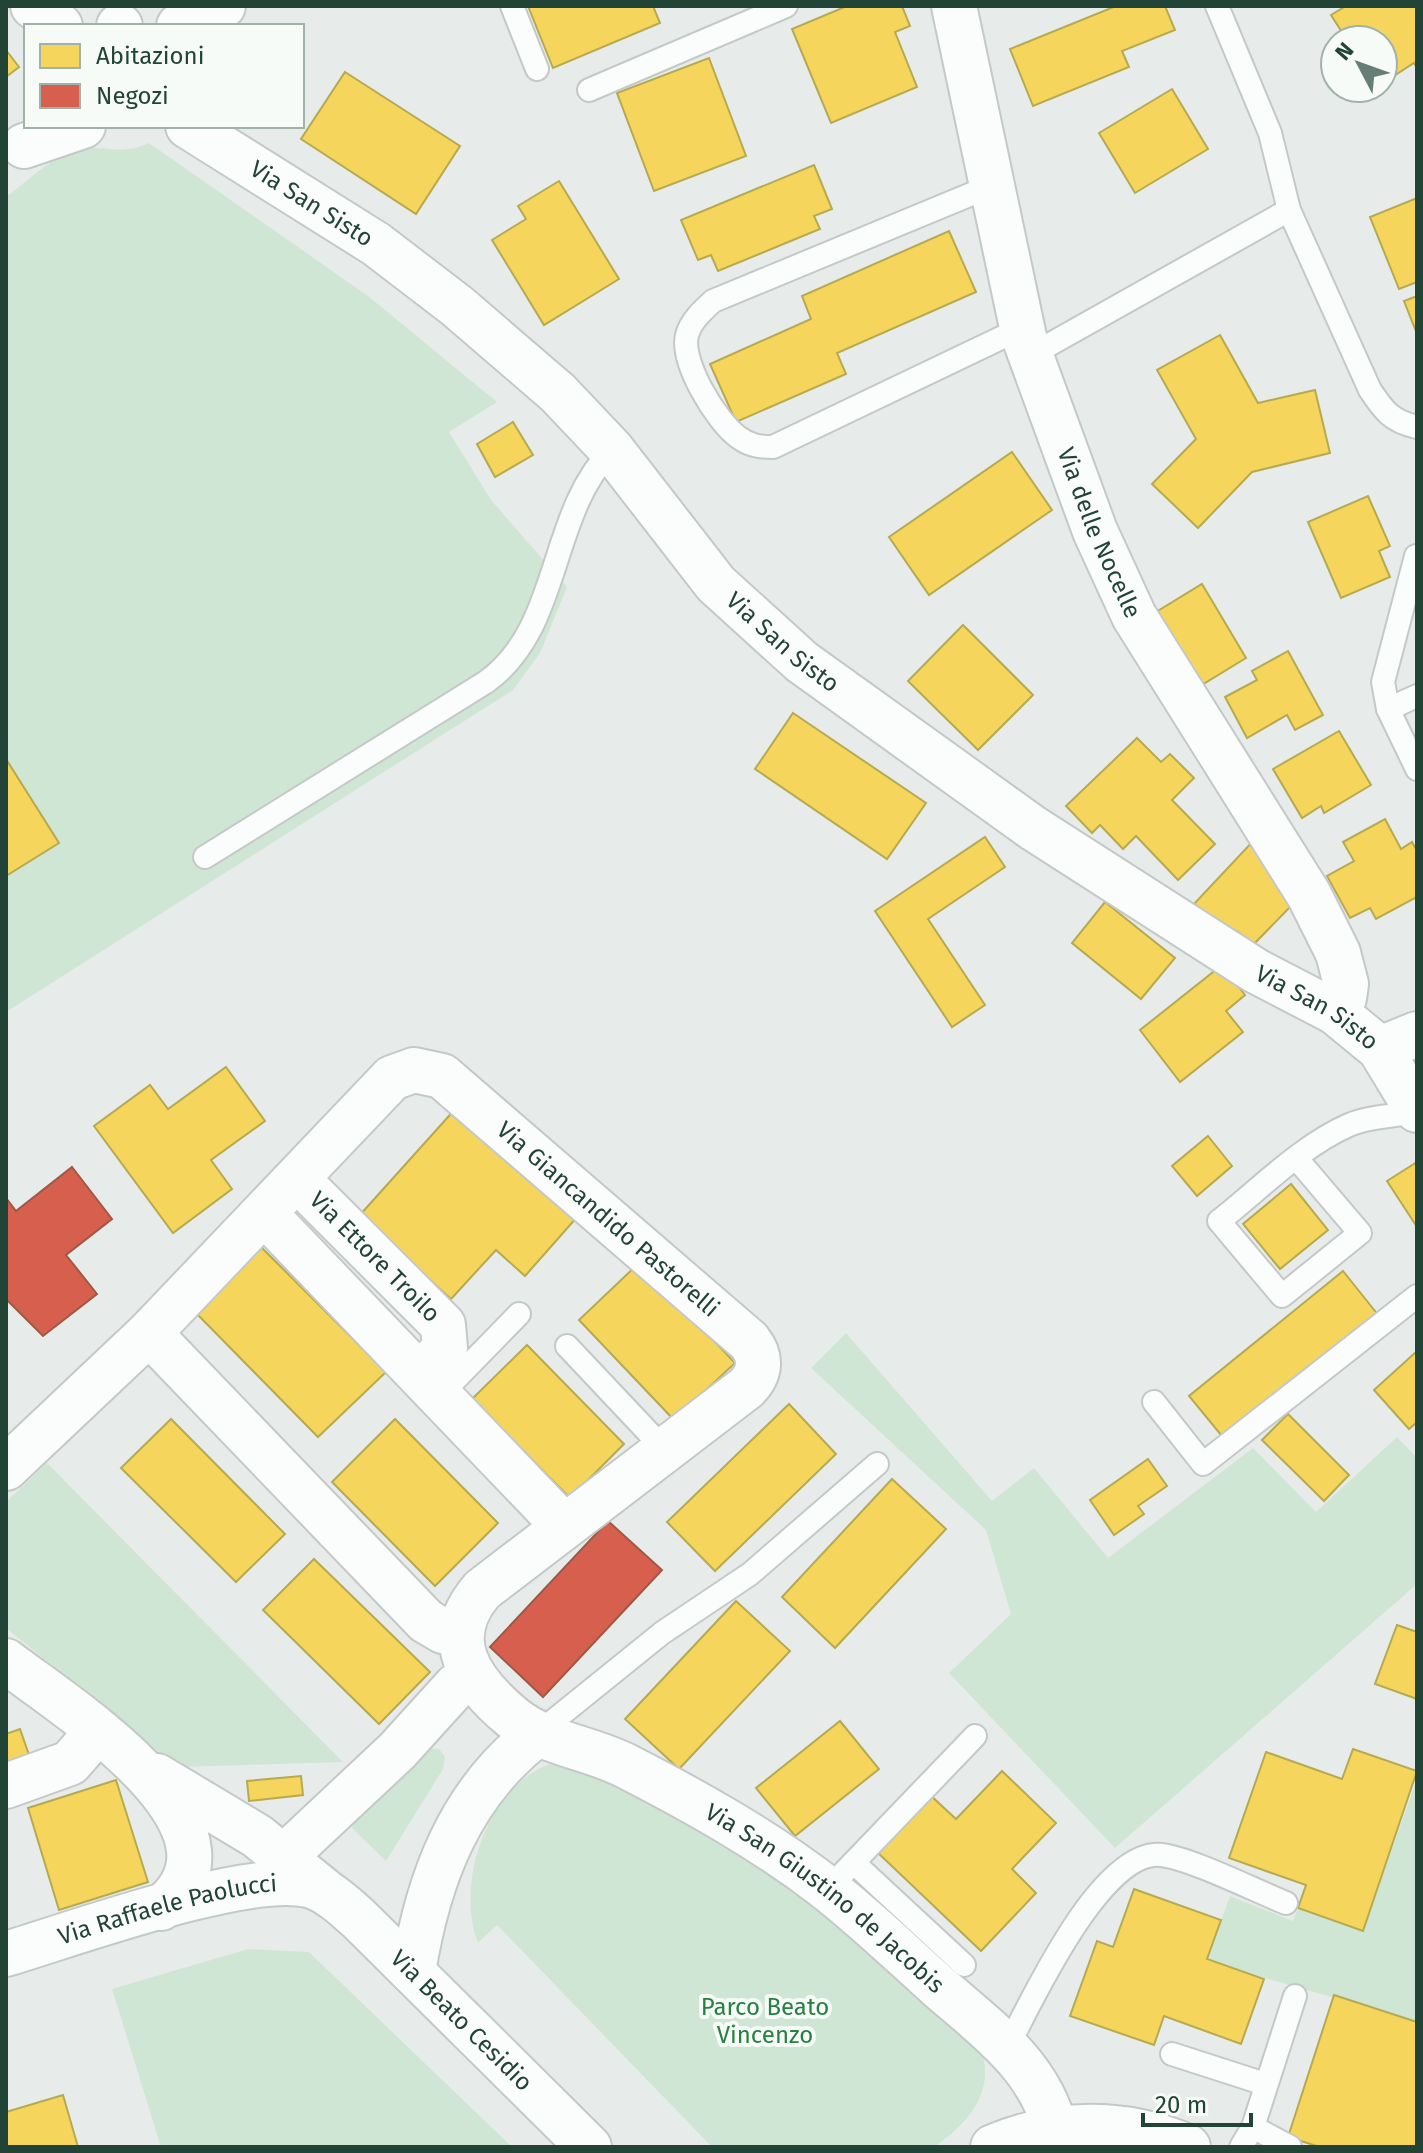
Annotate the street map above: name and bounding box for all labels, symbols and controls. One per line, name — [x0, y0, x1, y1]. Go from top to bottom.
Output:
legend — [24, 24, 304, 128]
north arrow — [1319, 24, 1399, 104]
text: N — [1329, 37, 1359, 66]
text: Abitazioni — [96, 42, 204, 70]
text: Negozi — [96, 82, 169, 110]
street label: Via San Sisto — [245, 155, 378, 253]
street label: Via delle Nocelle — [1052, 444, 1147, 622]
street label: Via San Sisto — [721, 586, 845, 698]
street label: Via San Sisto — [1251, 959, 1384, 1056]
street label: Via Giancandido Pastorelli — [491, 1116, 725, 1323]
street label: Via Ettore Troilo — [304, 1186, 446, 1328]
street label: Via San Giustino de Jacobis — [700, 1798, 950, 1999]
street label: Via Raffaele Paolucci — [54, 1869, 278, 1951]
street label: Via Beato Cesidio — [385, 1944, 538, 2097]
park label: Parco Beato Vincenzo — [701, 1993, 829, 2049]
scale bar — [1143, 2077, 1251, 2127]
text: 20 m — [1155, 2091, 1207, 2119]

